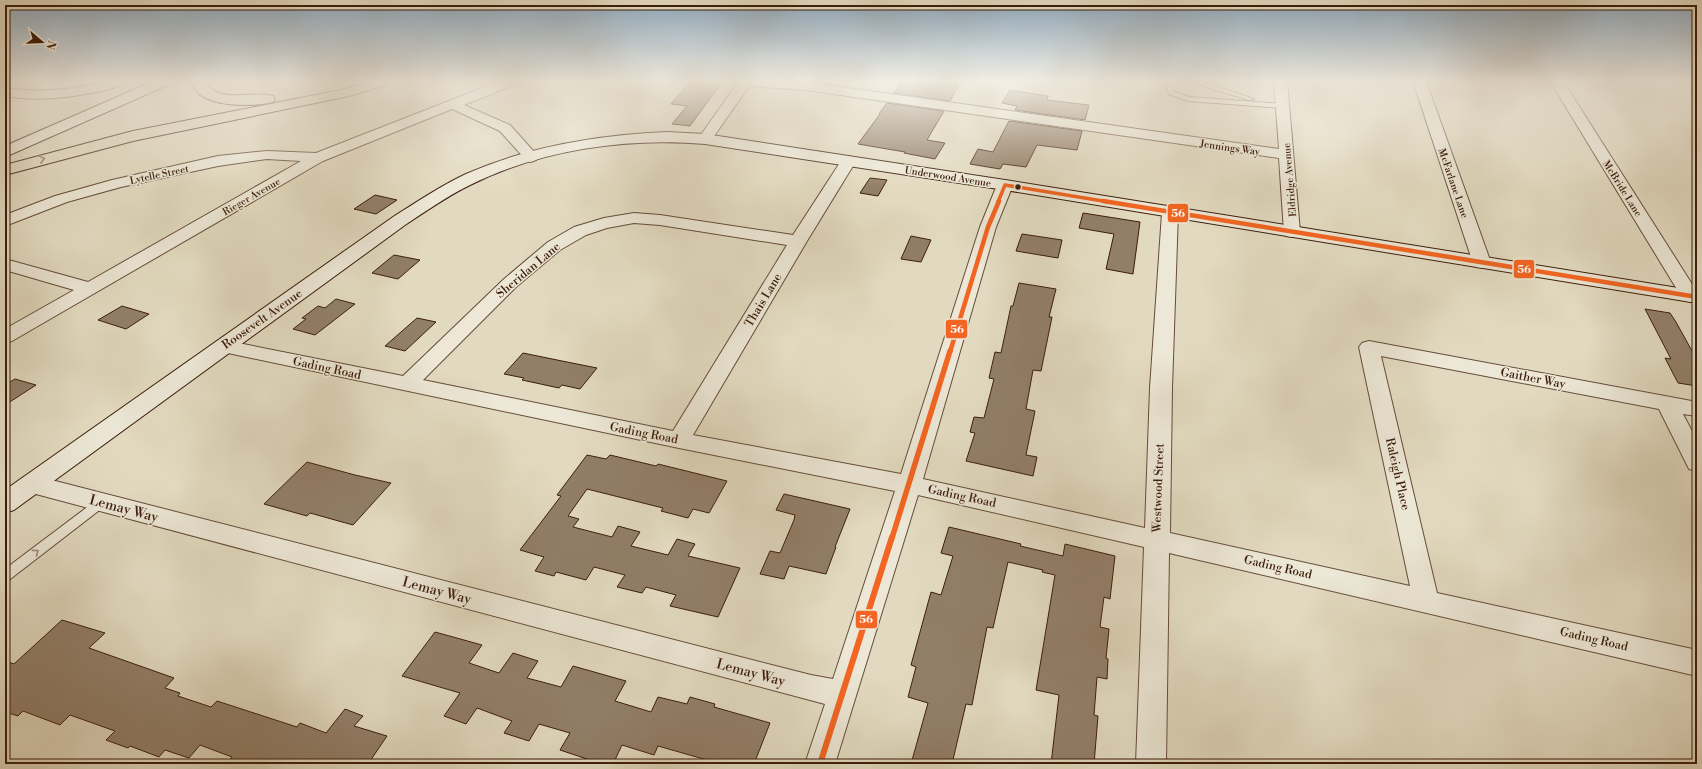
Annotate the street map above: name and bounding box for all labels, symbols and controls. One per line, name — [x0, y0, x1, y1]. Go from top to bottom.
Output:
north arrow — [22, 22, 62, 62]
text: N — [42, 39, 59, 52]
street label: Jennings Way — [1198, 138, 1261, 158]
street label: Eldridge Avenue — [1281, 142, 1299, 217]
street label: McFarlane Lane — [1436, 147, 1471, 220]
one-way arrow — [39, 155, 46, 164]
street label: McBride Lane — [1600, 158, 1644, 219]
street label: Lytelle Street — [129, 163, 190, 187]
street label: Underwood Avenue — [904, 164, 992, 190]
street label: Rieger Avenue — [220, 175, 283, 218]
unlabelled marker — [1013, 182, 1023, 192]
line badge: 56 — [1167, 203, 1189, 223]
text: 56 — [1171, 207, 1185, 221]
street label: Sheridan Lane — [493, 239, 563, 302]
line badge: 56 — [1513, 259, 1535, 279]
text: 56 — [1517, 263, 1531, 277]
street label: Thais Lane — [741, 271, 785, 330]
street label: Roosevelt Avenue — [219, 286, 305, 353]
line badge: 56 — [945, 319, 968, 339]
text: 56 — [950, 323, 964, 337]
street label: Gading Road — [291, 354, 363, 383]
street label: Gaither Way — [1499, 365, 1567, 392]
street label: Gading Road — [608, 420, 680, 448]
street label: Raleigh Place — [1382, 436, 1413, 512]
street label: Westwood Street — [1149, 442, 1168, 534]
street label: Gading Road — [926, 482, 998, 511]
street label: Lemay Way — [87, 491, 160, 527]
one-way arrow — [32, 549, 39, 557]
street label: Gading Road — [1242, 552, 1314, 583]
street label: Lemay Way — [400, 573, 473, 609]
line badge: 56 — [855, 610, 878, 629]
text: 56 — [859, 613, 873, 627]
street label: Gading Road — [1558, 624, 1630, 655]
street label: Lemay Way — [714, 655, 787, 691]

